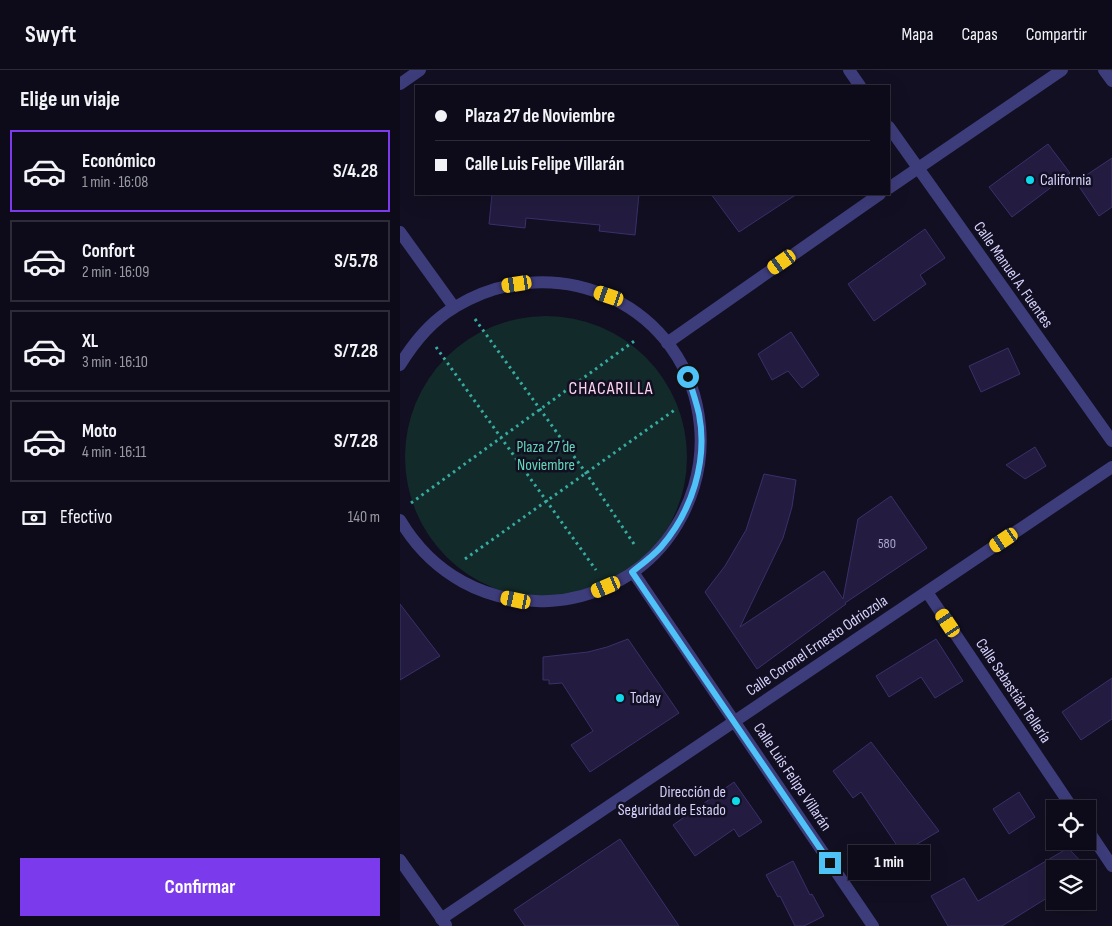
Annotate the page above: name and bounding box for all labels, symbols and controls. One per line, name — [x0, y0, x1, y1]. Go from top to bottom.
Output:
text: Swyft — [25, 20, 76, 49]
text: Mapa — [901, 24, 933, 45]
text: Capas — [961, 24, 998, 45]
text: Compartir — [1026, 24, 1087, 45]
text: Elige un viaje — [20, 86, 120, 113]
text: Plaza 27 de Noviembre — [465, 105, 615, 128]
icon: car — [22, 149, 67, 194]
text: Económico — [82, 150, 156, 173]
text: Calle Luis Felipe Villarán — [465, 153, 624, 176]
text: S/4.28 — [333, 160, 378, 183]
place label: California — [1040, 171, 1091, 190]
text: 1 min · 16:08 — [82, 173, 148, 192]
marker: California — [1024, 174, 1036, 186]
street label: Calle Manuel A. Fuentes — [969, 218, 1057, 332]
icon: car — [22, 239, 67, 284]
text: Confort — [82, 240, 135, 263]
car — [765, 247, 798, 277]
text: S/5.78 — [334, 250, 378, 273]
text: 2 min · 16:09 — [82, 263, 149, 282]
car — [501, 274, 532, 294]
car — [592, 284, 625, 308]
icon: car — [22, 329, 67, 374]
text: XL — [82, 330, 98, 353]
text: S/7.28 — [334, 340, 378, 363]
text: 3 min · 16:10 — [82, 353, 148, 372]
route start — [677, 366, 699, 388]
district label: CHACARILLA — [568, 378, 654, 399]
icon: car — [22, 419, 67, 464]
text: Moto — [82, 420, 117, 443]
text: S/7.28 — [334, 430, 378, 453]
park label: Plaza 27 de Noviembre — [517, 438, 576, 475]
text: 4 min · 16:11 — [82, 443, 146, 462]
icon: cash — [20, 504, 48, 532]
text: Efectivo — [60, 506, 112, 529]
text: 140 m — [348, 508, 380, 527]
car — [987, 525, 1020, 555]
house number: 580 — [878, 535, 896, 552]
car — [589, 574, 622, 600]
car — [499, 590, 532, 610]
street label: Calle Coronel Ernesto Odriozola — [743, 592, 891, 700]
car — [933, 606, 962, 640]
street label: Calle Sebastián Tellería — [971, 635, 1055, 747]
place label: Today — [630, 689, 661, 708]
marker: Today — [614, 692, 626, 704]
street label: Calle Luis Felipe Villarán — [749, 719, 835, 835]
place label: Dirección de Seguridad de Estado — [618, 783, 726, 820]
marker: Dirección de Seguridad de Estado — [730, 795, 742, 807]
map controls — [1046, 800, 1096, 910]
button: locate — [1046, 800, 1096, 850]
callout: 1 min — [848, 846, 930, 880]
route end — [819, 852, 841, 874]
text: 1 min — [874, 853, 904, 872]
button: Confirmar — [20, 858, 380, 916]
button: layers — [1046, 860, 1096, 910]

